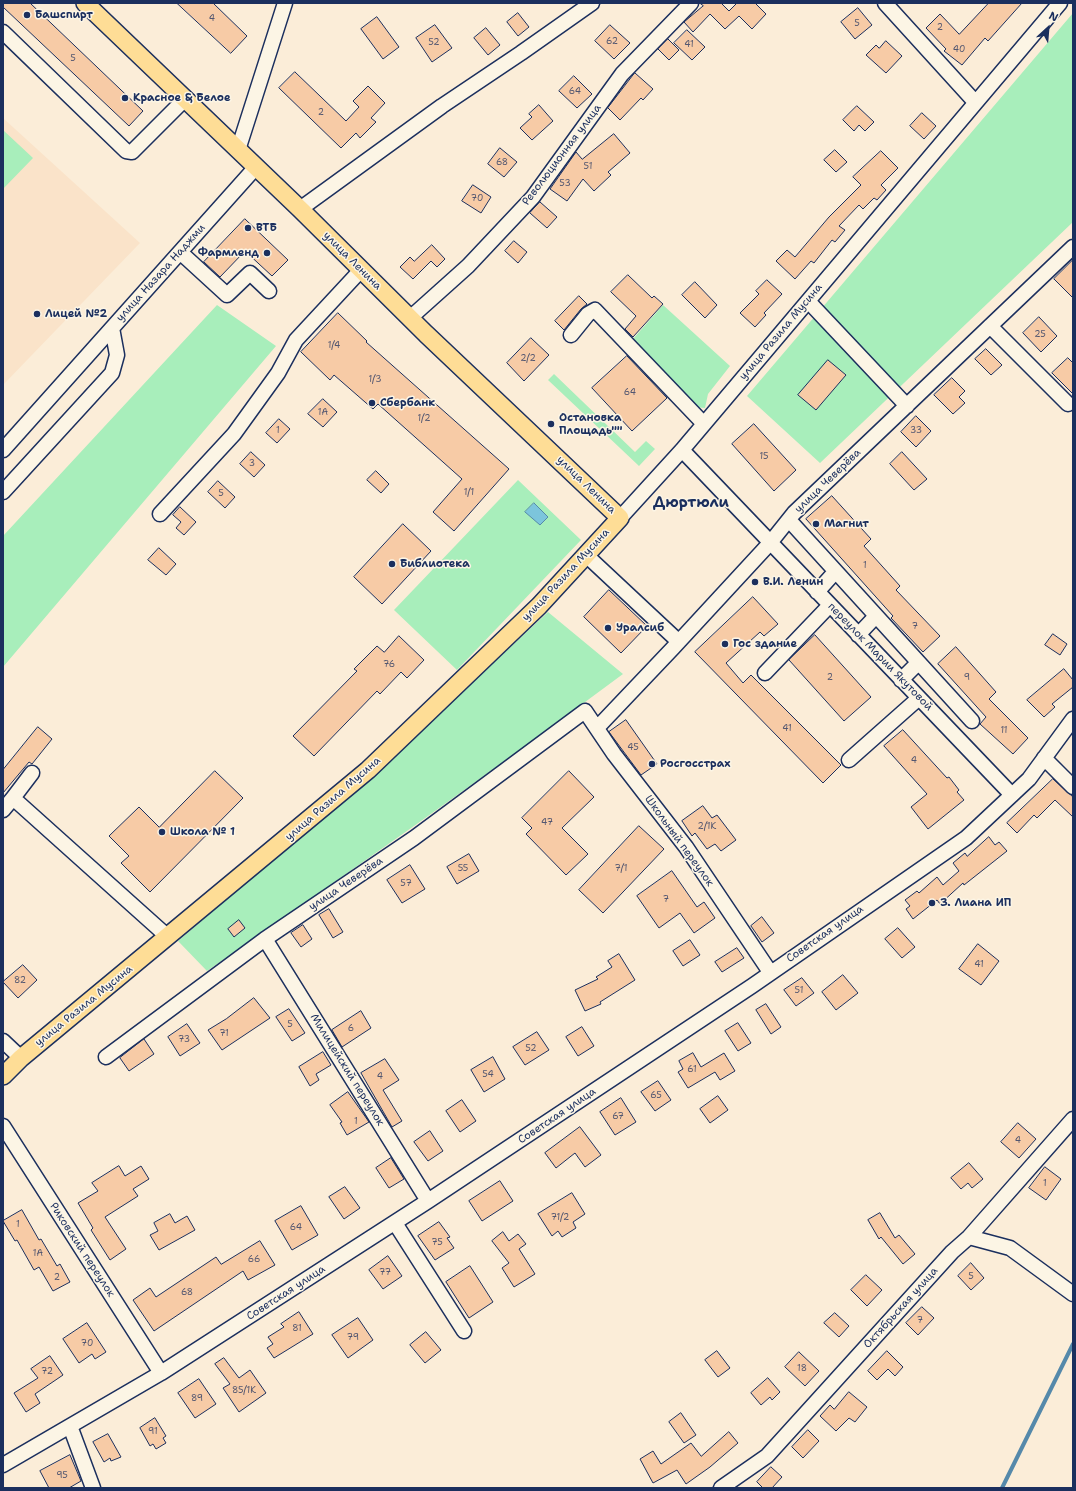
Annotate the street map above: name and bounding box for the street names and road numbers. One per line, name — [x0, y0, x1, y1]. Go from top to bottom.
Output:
street label: Революционная улица — [520, 102, 604, 208]
street label: улица Назара Наджми — [114, 221, 208, 325]
street label: улица Ленина — [320, 229, 384, 293]
street label: улица Разила Мусина — [737, 281, 825, 383]
street label: улица Чеверёва — [792, 446, 864, 516]
street label: улица Ленина — [554, 453, 618, 517]
street label: улица Разила Мусина — [520, 526, 612, 624]
street label: переулок Марии Якутовой — [825, 600, 935, 714]
street label: улица Разила Мусина — [283, 754, 383, 844]
street label: Школьный переулок — [642, 793, 716, 889]
street label: улица Чеверёва — [306, 854, 386, 914]
street label: Советская улица — [784, 903, 866, 965]
street label: улица Разила Мусина — [33, 963, 135, 1049]
street label: Милицейский переулок — [307, 1011, 387, 1129]
street label: Советская улица — [516, 1085, 598, 1147]
street label: Риковский переулок — [47, 1200, 117, 1300]
street label: Советская улица — [244, 1263, 328, 1323]
street label: Октябрьская улица — [861, 1265, 941, 1351]

